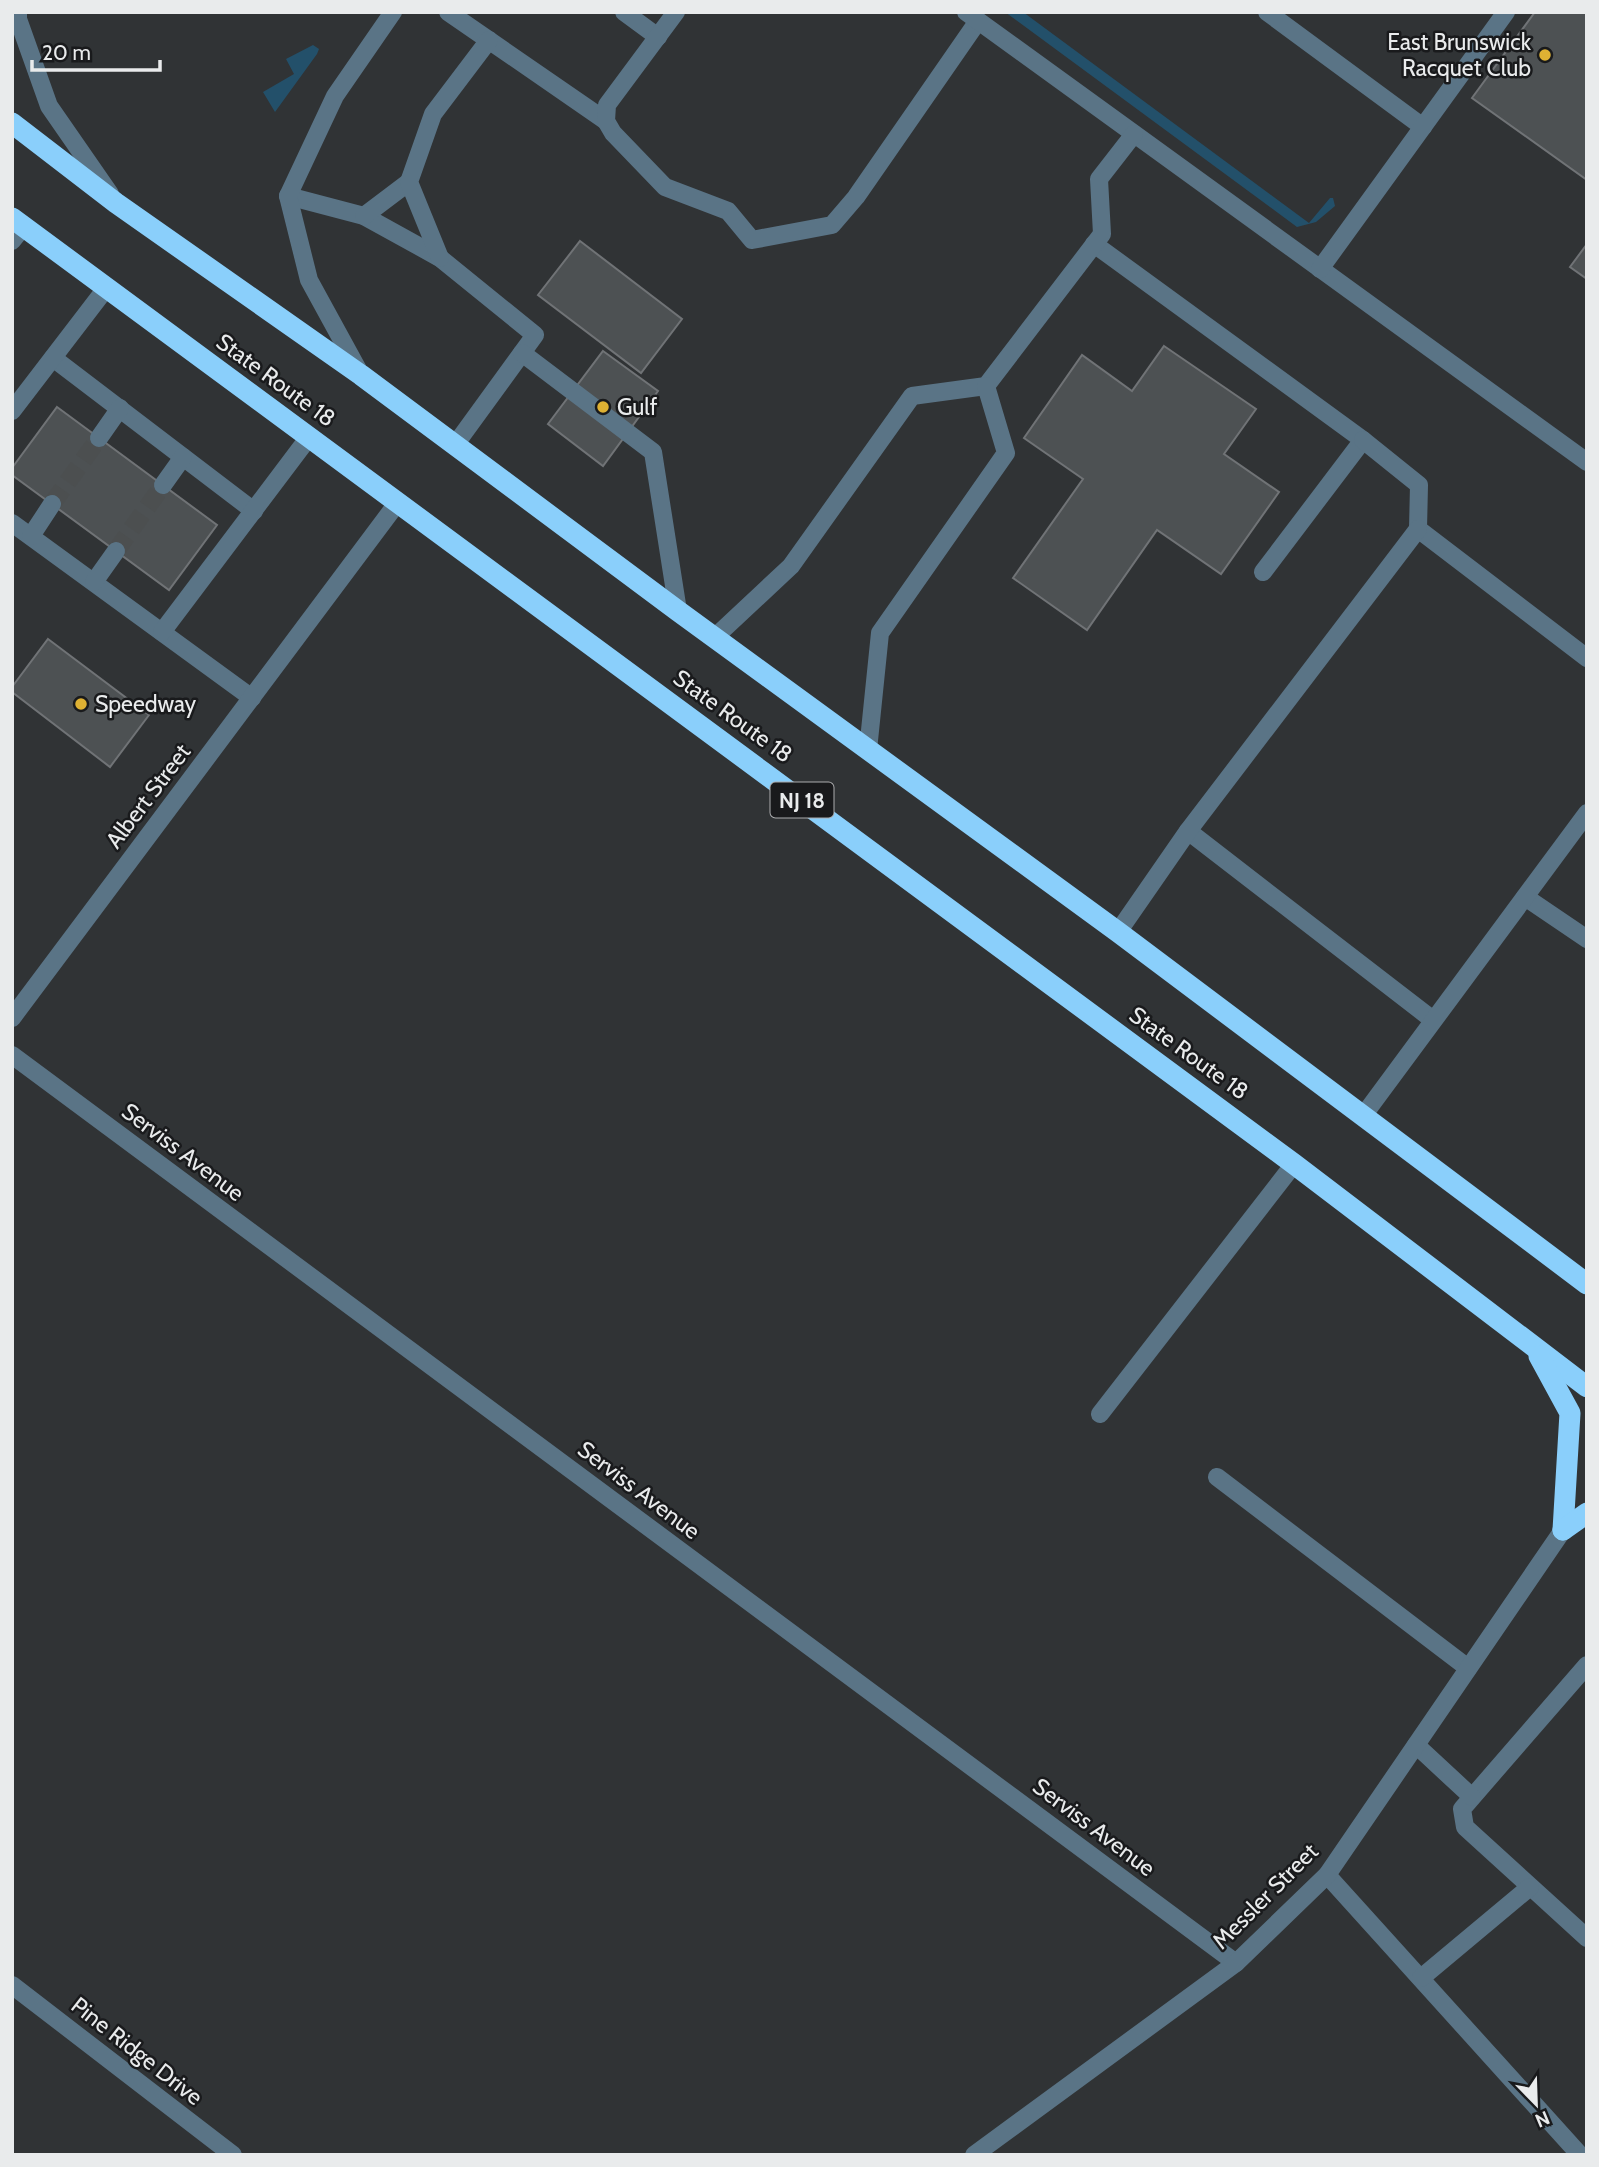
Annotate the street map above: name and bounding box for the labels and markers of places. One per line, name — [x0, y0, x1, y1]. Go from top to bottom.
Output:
place label: East Brunswick Racquet Club — [1387, 28, 1532, 82]
marker: East Brunswick Racquet Club — [1537, 47, 1553, 63]
place label: Gulf — [617, 393, 658, 421]
marker: Gulf — [595, 399, 611, 415]
place label: Speedway — [95, 690, 197, 718]
marker: Speedway — [73, 696, 89, 712]

